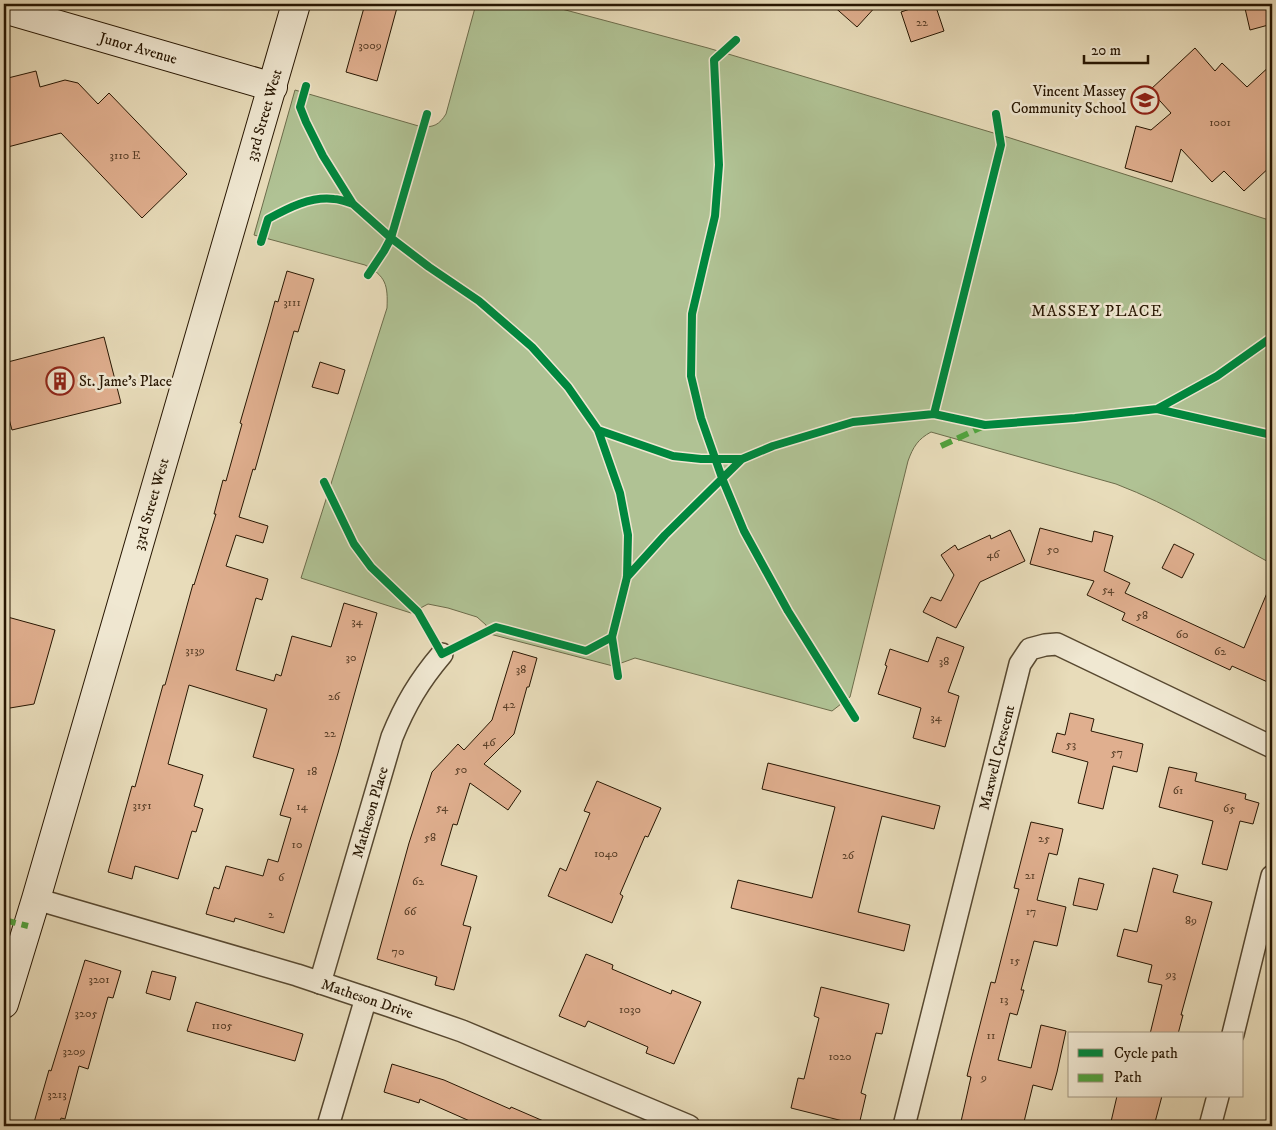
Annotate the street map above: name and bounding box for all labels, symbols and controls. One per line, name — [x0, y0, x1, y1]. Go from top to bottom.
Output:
house number: 22 — [916, 15, 928, 30]
street label: Junor Avenue — [95, 28, 179, 69]
scale bar — [1084, 32, 1147, 64]
house number: 3009 — [358, 38, 382, 53]
text: 20 m — [1091, 41, 1121, 60]
street label: 33rd Street West — [242, 67, 287, 164]
place label: Vincent Massey Community School — [1011, 82, 1127, 118]
school or university icon: Vincent Massey Community School — [1130, 85, 1160, 115]
house number: 1001 — [1209, 115, 1231, 130]
house number: 3110 E — [110, 148, 141, 163]
house number: 3111 — [283, 295, 301, 310]
district label: MASSEY PLACE — [1031, 301, 1163, 321]
building icon: St. Jame's Place — [45, 366, 75, 396]
place label: St. Jame's Place — [79, 372, 172, 391]
street label: 33rd Street West — [129, 456, 174, 553]
house number: 50 — [1047, 542, 1059, 557]
house number: 46 — [986, 547, 1000, 562]
house number: 54 — [1102, 582, 1115, 597]
house number: 58 — [1136, 608, 1148, 623]
house number: 34 — [351, 614, 364, 629]
house number: 60 — [1176, 627, 1188, 642]
house number: 3139 — [185, 643, 205, 658]
house number: 62 — [1214, 644, 1226, 659]
house number: 30 — [346, 650, 356, 665]
house number: 38 — [939, 654, 949, 669]
house number: 38 — [516, 662, 526, 677]
house number: 26 — [328, 689, 341, 704]
house number: 42 — [503, 697, 516, 712]
street label: Maxwell Crescent — [975, 703, 1019, 812]
house number: 34 — [930, 710, 943, 725]
house number: 22 — [324, 726, 336, 741]
house number: 46 — [482, 735, 496, 750]
house number: 53 — [1066, 737, 1076, 752]
house number: 57 — [1111, 745, 1123, 760]
house number: 50 — [455, 762, 467, 777]
house number: 18 — [307, 764, 317, 779]
street label: Matheson Place — [348, 764, 393, 860]
house number: 61 — [1173, 783, 1183, 798]
house number: 3151 — [132, 798, 152, 813]
house number: 14 — [296, 799, 309, 814]
house number: 54 — [436, 800, 449, 815]
house number: 65 — [1223, 801, 1235, 816]
house number: 58 — [424, 830, 436, 845]
house number: 25 — [1038, 831, 1050, 846]
house number: 10 — [292, 837, 302, 852]
house number: 1040 — [594, 846, 618, 861]
house number: 26 — [842, 848, 855, 863]
house number: 21 — [1025, 868, 1035, 883]
house number: 6 — [278, 870, 285, 885]
house number: 62 — [412, 874, 424, 889]
house number: 66 — [404, 904, 417, 919]
house number: 17 — [1026, 904, 1036, 919]
house number: 2 — [268, 907, 274, 922]
house number: 89 — [1185, 913, 1197, 928]
house number: 70 — [392, 944, 404, 959]
house number: 15 — [1010, 953, 1020, 968]
house number: 93 — [1165, 967, 1176, 982]
house number: 3201 — [88, 972, 110, 987]
street label: Matheson Drive — [319, 975, 416, 1023]
house number: 13 — [1000, 992, 1008, 1007]
house number: 1030 — [619, 1002, 641, 1017]
house number: 3205 — [75, 1006, 97, 1021]
house number: 1105 — [211, 1018, 233, 1033]
house number: 11 — [987, 1028, 995, 1043]
legend — [1068, 1032, 1244, 1098]
house number: 3209 — [63, 1044, 85, 1059]
text: Cycle path — [1114, 1044, 1178, 1063]
house number: 1020 — [828, 1049, 852, 1064]
text: Path — [1114, 1068, 1142, 1087]
house number: 9 — [980, 1070, 987, 1085]
house number: 3213 — [47, 1087, 67, 1102]

